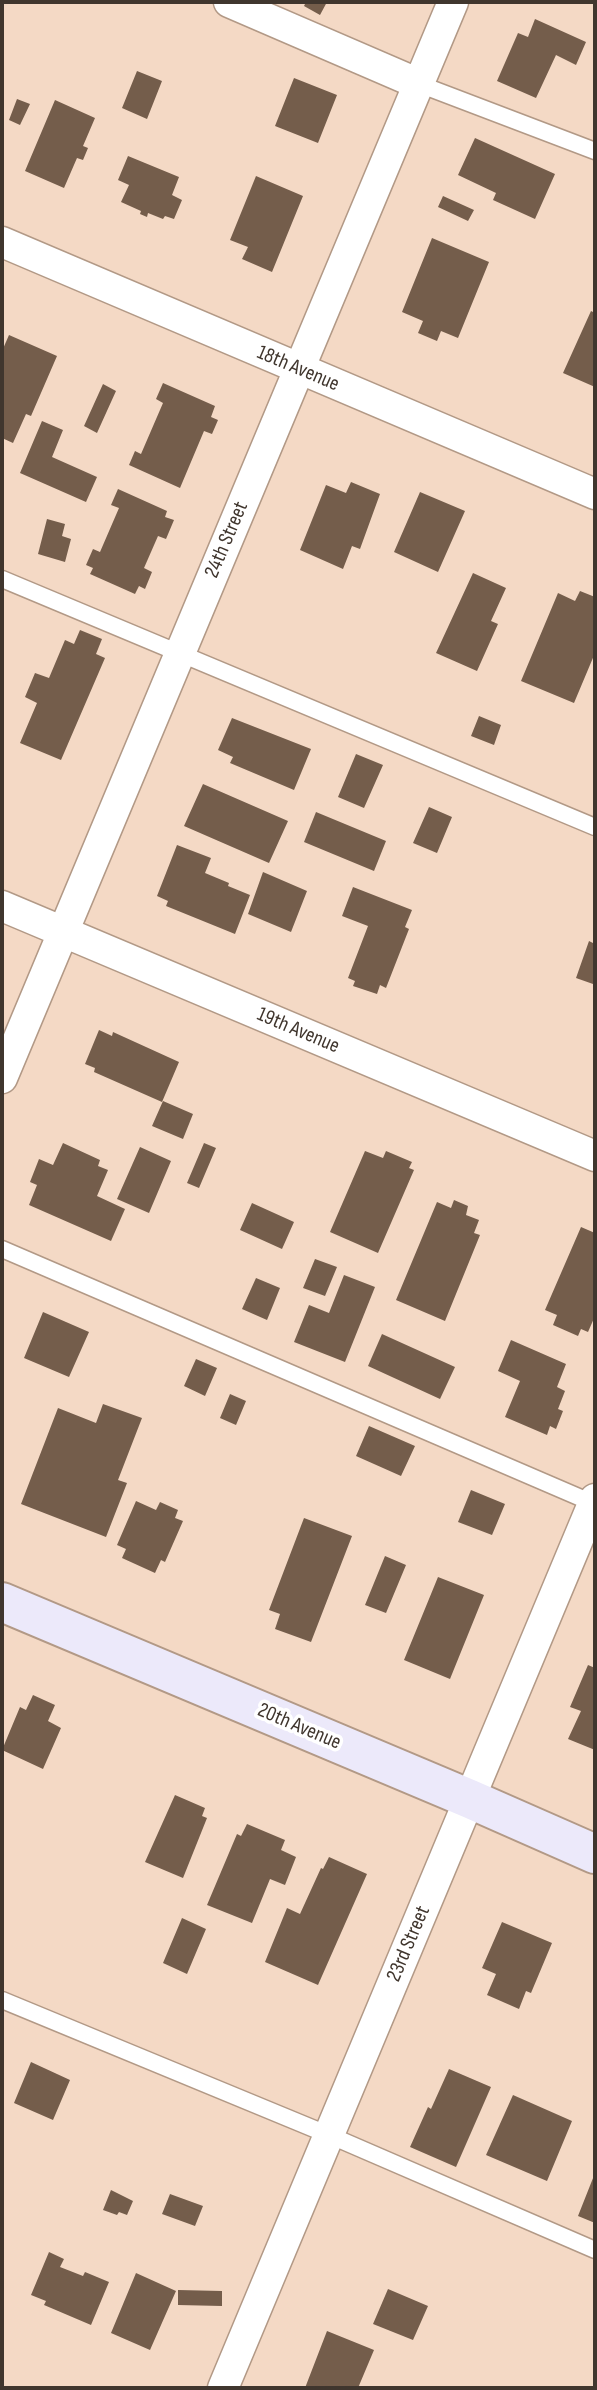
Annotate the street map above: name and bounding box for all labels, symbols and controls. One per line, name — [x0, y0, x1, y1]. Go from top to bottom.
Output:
street label: 18th Avenue — [253, 340, 343, 398]
street label: 24th Street — [200, 498, 254, 582]
street label: 19th Avenue — [253, 1002, 343, 1060]
street label: 20th Avenue — [254, 1698, 344, 1756]
street label: 23rd Street — [382, 1902, 436, 1986]

